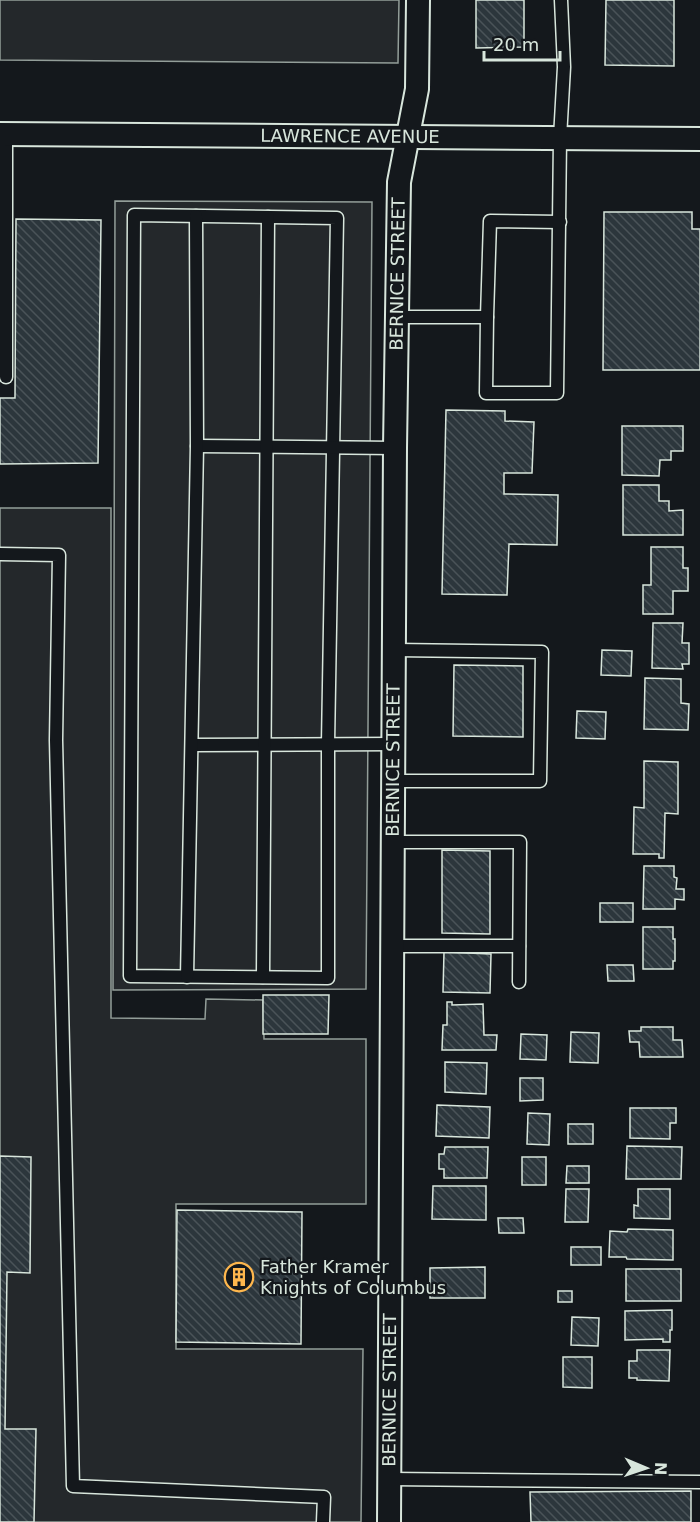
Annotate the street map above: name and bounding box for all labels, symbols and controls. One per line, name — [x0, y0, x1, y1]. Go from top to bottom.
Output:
scale bar — [484, 24, 560, 62]
text: 20 m — [493, 34, 539, 55]
street label: LAWRENCE AVENUE — [260, 125, 440, 147]
street label: BERNICE STREET — [385, 196, 409, 351]
street label: BERNICE STREET — [382, 682, 404, 837]
place label: Father Kramer Knights of Columbus — [260, 1256, 446, 1298]
building icon: Father Kramer Knights of Columbus — [223, 1261, 255, 1293]
street label: BERNICE STREET — [378, 1312, 400, 1467]
north arrow — [616, 1438, 676, 1498]
text: N — [651, 1461, 670, 1476]

